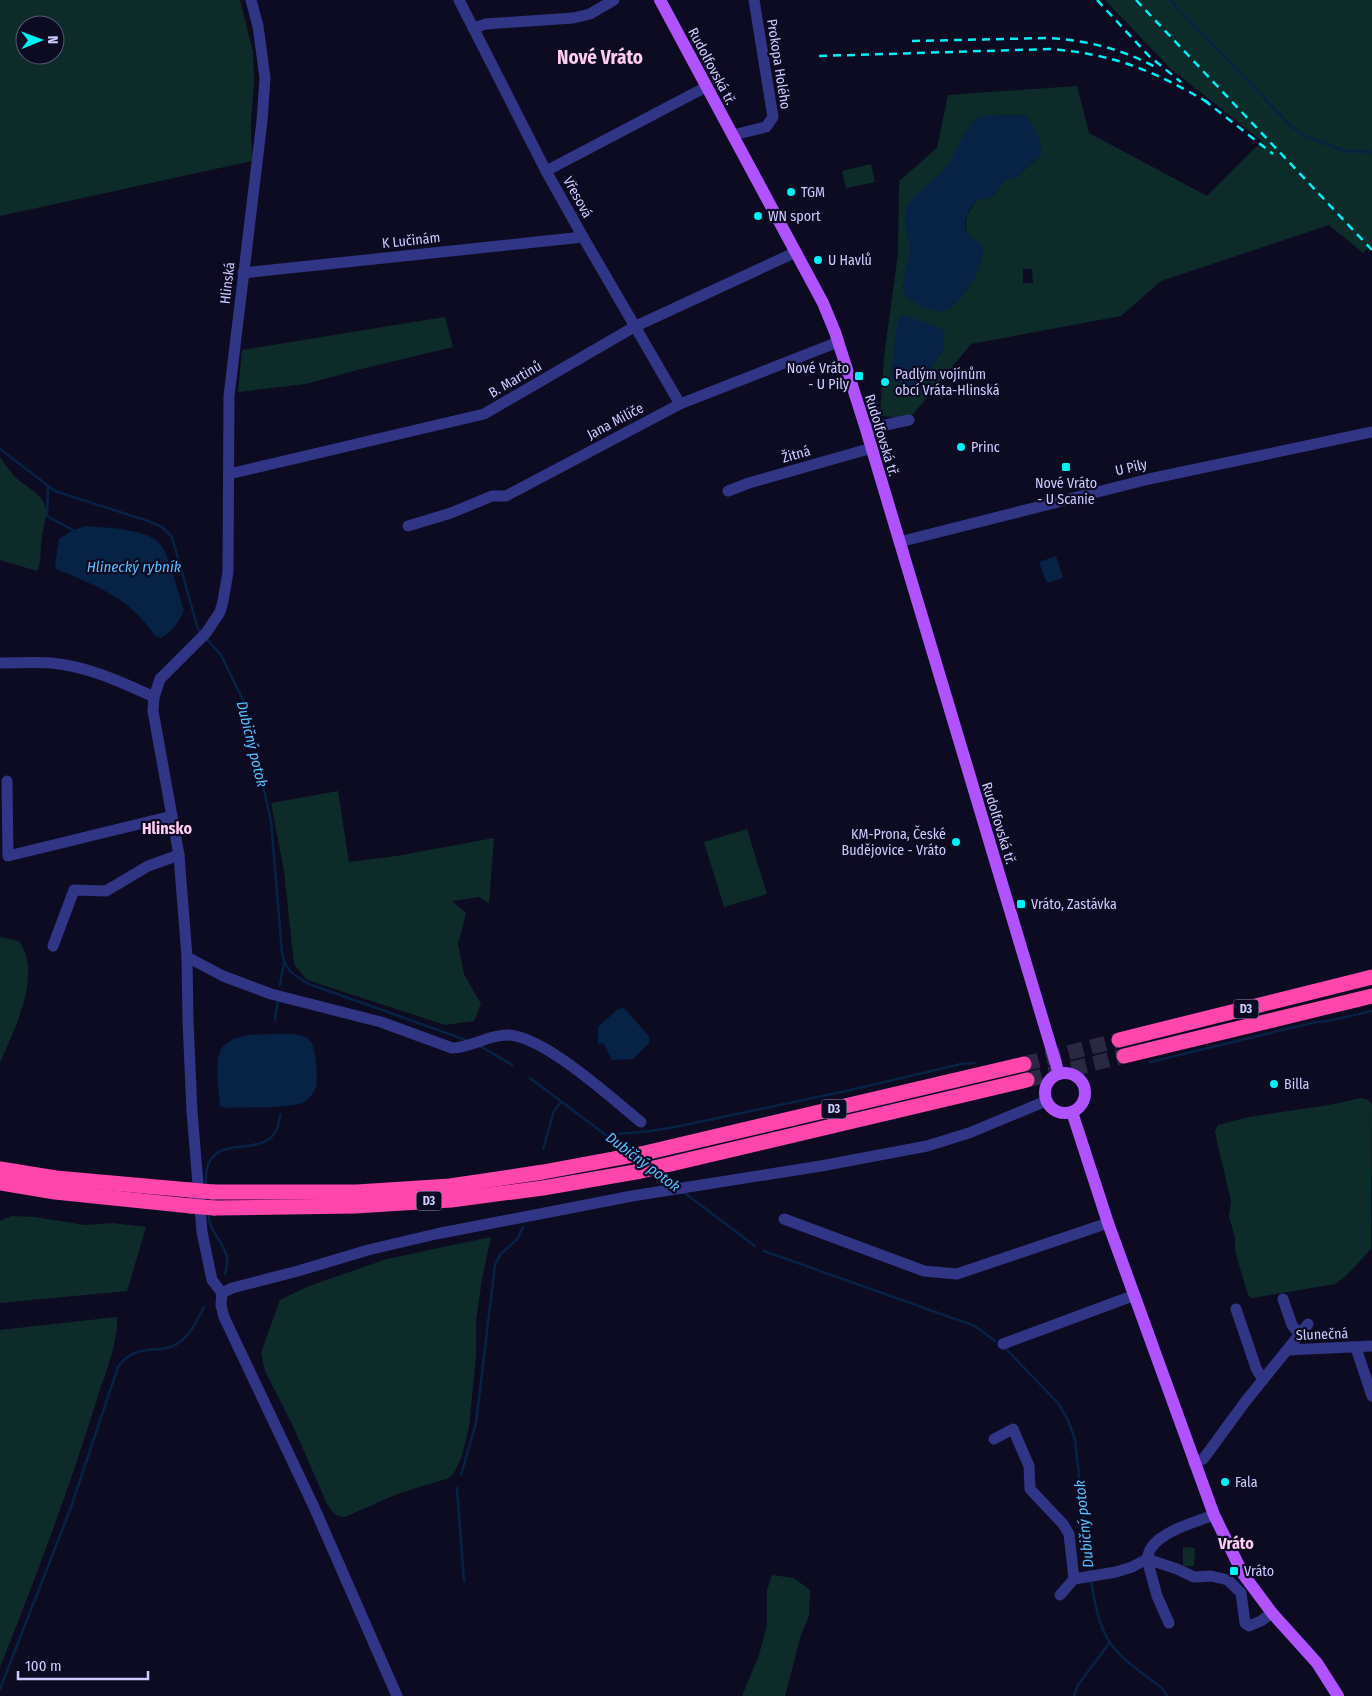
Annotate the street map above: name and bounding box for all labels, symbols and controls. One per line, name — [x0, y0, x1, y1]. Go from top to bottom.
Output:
north arrow — [15, 15, 65, 65]
street label: Prokopa Holého — [763, 18, 794, 110]
street label: Rudolfovská tř. — [684, 25, 739, 108]
text: N — [44, 35, 61, 44]
district label: Nové Vráto — [557, 46, 643, 69]
street label: Vřesová — [559, 174, 596, 221]
place label: TGM — [801, 184, 825, 201]
marker: TGM — [785, 186, 797, 198]
place label: WN sport — [768, 208, 821, 225]
marker: WN sport — [752, 210, 764, 222]
street label: K Lučinám — [381, 229, 441, 252]
place label: U Havlů — [828, 252, 872, 269]
marker: U Havlů — [812, 254, 824, 266]
street label: Hlinská — [216, 261, 239, 305]
street label: B. Martinů — [486, 357, 545, 401]
place label: Nové Vráto - U Pily — [787, 360, 850, 393]
place label: Padlým vojínům obcí Vráta-Hlinská — [895, 366, 1000, 399]
marker: Nové Vráto - U Pily — [853, 370, 865, 382]
marker: Padlým vojínům obcí Vráta-Hlinská — [879, 376, 891, 388]
street label: Rudolfovská tř. — [861, 392, 902, 478]
street label: Jana Milíče — [584, 399, 646, 443]
place label: Princ — [971, 439, 1000, 456]
street label: Žitná — [780, 441, 813, 467]
marker: Princ — [955, 441, 967, 453]
street label: U Pily — [1114, 455, 1149, 479]
marker: Nové Vráto - U Scanie — [1060, 461, 1072, 473]
place label: Nové Vráto - U Scanie — [1035, 475, 1097, 508]
water label: Hlinecký rybník — [87, 558, 182, 576]
water label: Dubičný potok — [233, 699, 272, 789]
street label: Rudolfovská tř. — [978, 780, 1019, 866]
district label: Hlinsko — [142, 819, 192, 838]
place label: KM-Prona, České Budějovice - Vráto — [842, 825, 946, 859]
marker: KM-Prona, České Budějovice - Vráto — [950, 836, 962, 848]
place label: Vráto, Zastávka — [1031, 896, 1117, 913]
marker: Vráto, Zastávka — [1015, 898, 1027, 910]
road number: D3 — [1234, 1000, 1258, 1019]
place label: Billa — [1284, 1076, 1310, 1093]
marker: Billa — [1268, 1078, 1280, 1090]
road number: D3 — [822, 1100, 846, 1118]
water label: Dubičný potok — [602, 1128, 684, 1196]
road number: D3 — [416, 1192, 442, 1210]
street label: Slunečná — [1295, 1325, 1349, 1344]
place label: Fala — [1235, 1474, 1258, 1491]
marker: Fala — [1219, 1476, 1231, 1488]
water label: Dubičný potok — [1070, 1479, 1098, 1569]
district label: Vráto — [1217, 1534, 1254, 1553]
place label: Vráto — [1244, 1563, 1274, 1580]
marker: Vráto — [1228, 1565, 1240, 1577]
scale bar — [18, 1648, 148, 1680]
text: 100 m — [25, 1657, 62, 1675]

